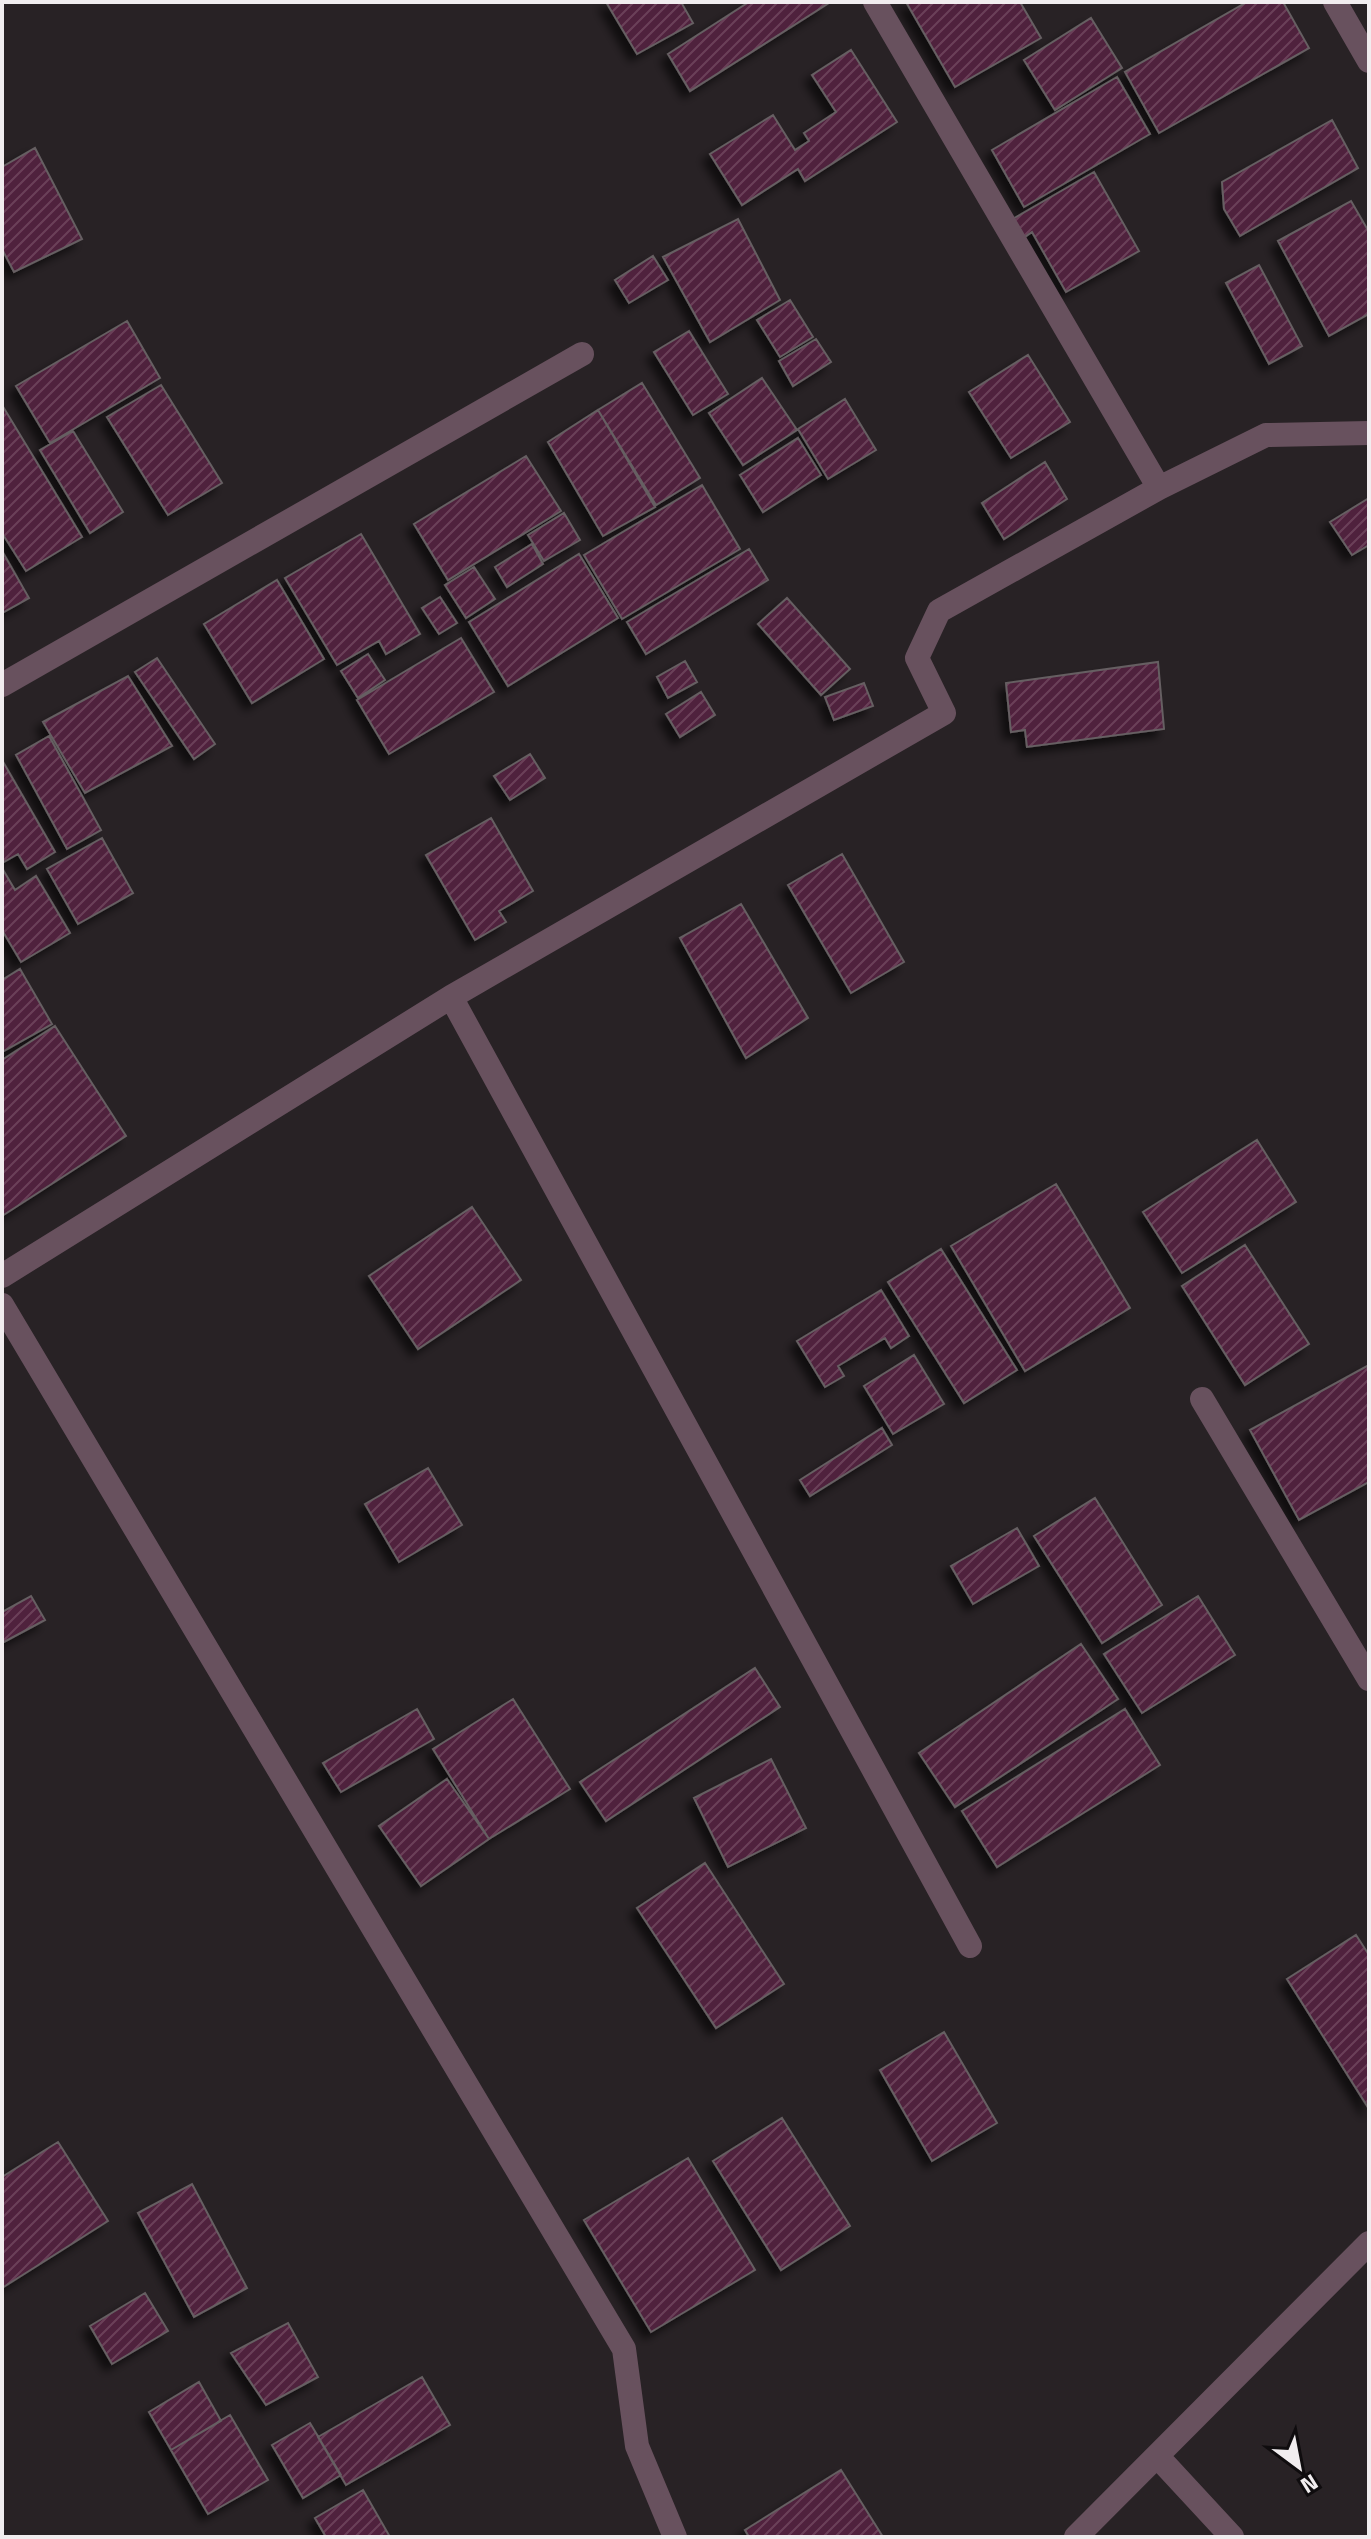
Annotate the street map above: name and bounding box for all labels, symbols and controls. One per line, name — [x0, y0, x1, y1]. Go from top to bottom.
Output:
north arrow — [1259, 2427, 1339, 2507]
text: N — [1294, 2466, 1325, 2502]

